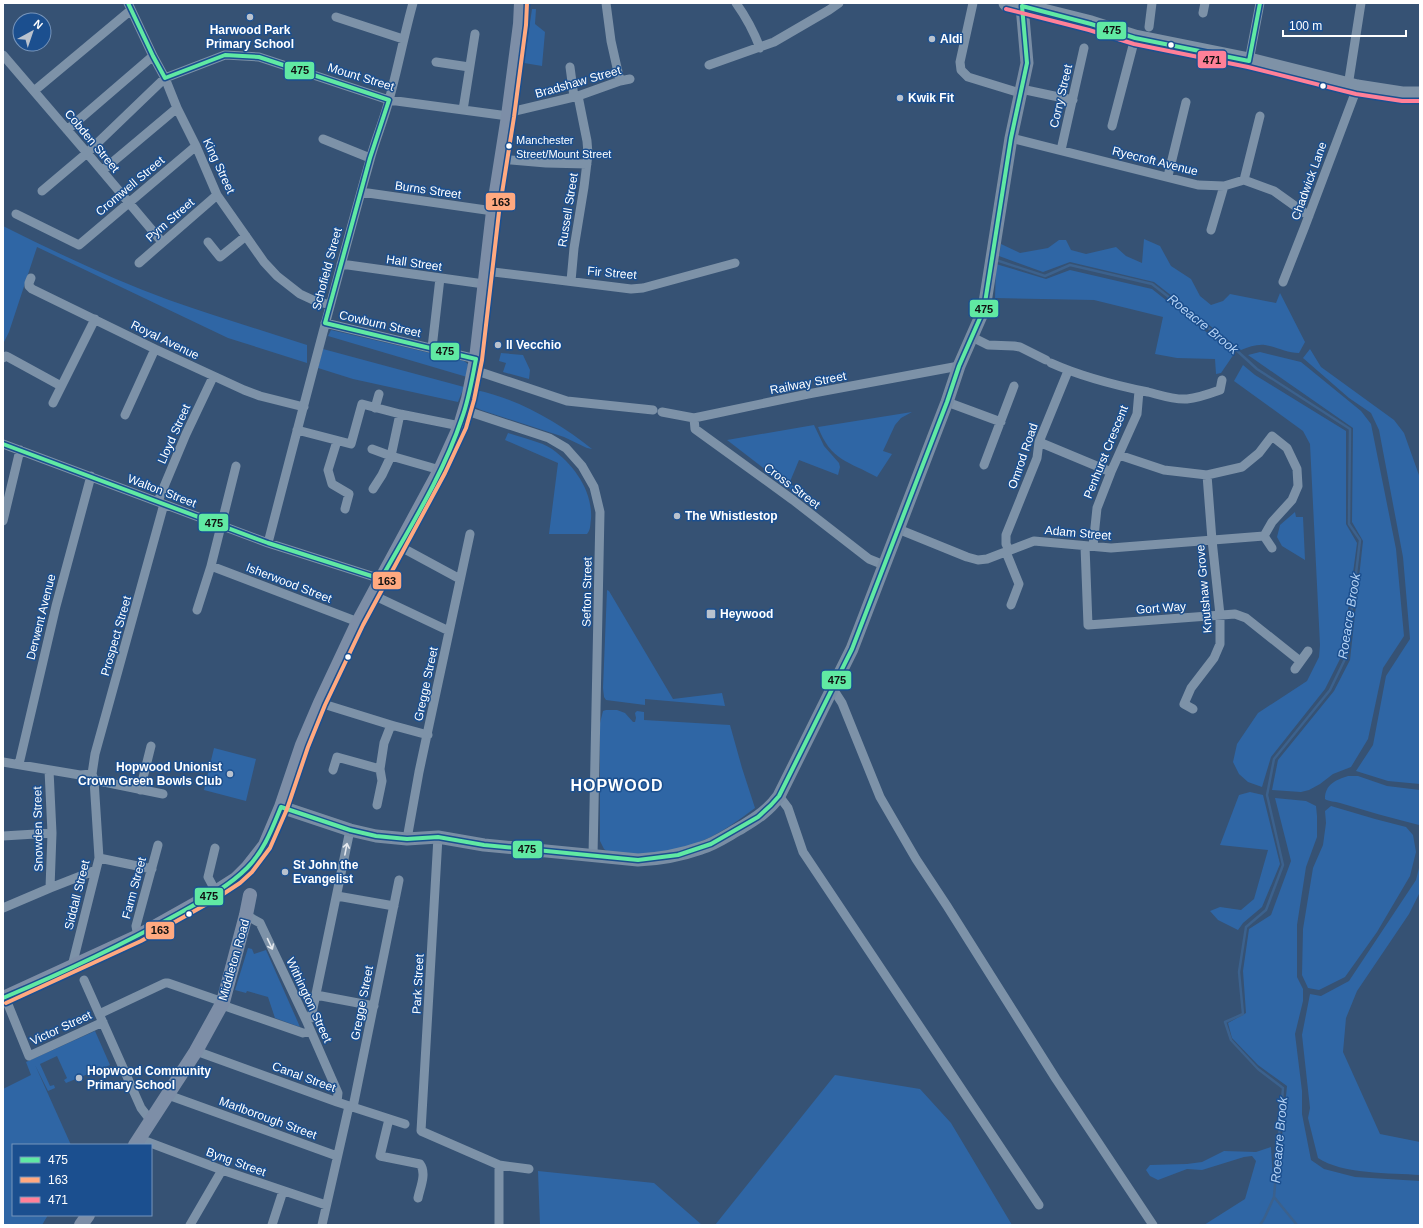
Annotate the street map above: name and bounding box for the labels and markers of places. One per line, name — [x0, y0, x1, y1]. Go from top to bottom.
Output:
marker: Harwood Park Primary School — [245, 12, 255, 22]
place label: Harwood Park Primary School — [206, 23, 294, 51]
place label: Aldi — [940, 32, 963, 46]
marker: Aldi — [927, 34, 937, 44]
unlabelled marker — [1166, 40, 1176, 50]
unlabelled marker — [1318, 81, 1328, 91]
place label: Kwik Fit — [908, 91, 954, 105]
marker: Kwik Fit — [895, 93, 905, 103]
place label: Manchester Street/Mount Street — [516, 134, 611, 160]
marker: Manchester Street/Mount Street — [504, 141, 514, 151]
place label: Il Vecchio — [506, 338, 561, 352]
marker: Il Vecchio — [493, 340, 503, 350]
place label: The Whistlestop — [685, 509, 778, 523]
marker: The Whistlestop — [672, 511, 682, 521]
place label: Heywood — [720, 607, 773, 621]
marker: Heywood — [705, 608, 717, 620]
unlabelled marker — [343, 652, 353, 662]
place label: Hopwood Unionist Crown Green Bowls Club — [78, 760, 222, 788]
marker: Hopwood Unionist Crown Green Bowls Club — [225, 769, 235, 779]
place label: St John the Evangelist — [293, 858, 359, 886]
marker: St John the Evangelist — [280, 867, 290, 877]
unlabelled marker — [184, 909, 194, 919]
place label: Hopwood Community Primary School — [87, 1064, 211, 1092]
marker: Hopwood Community Primary School — [74, 1073, 84, 1083]

